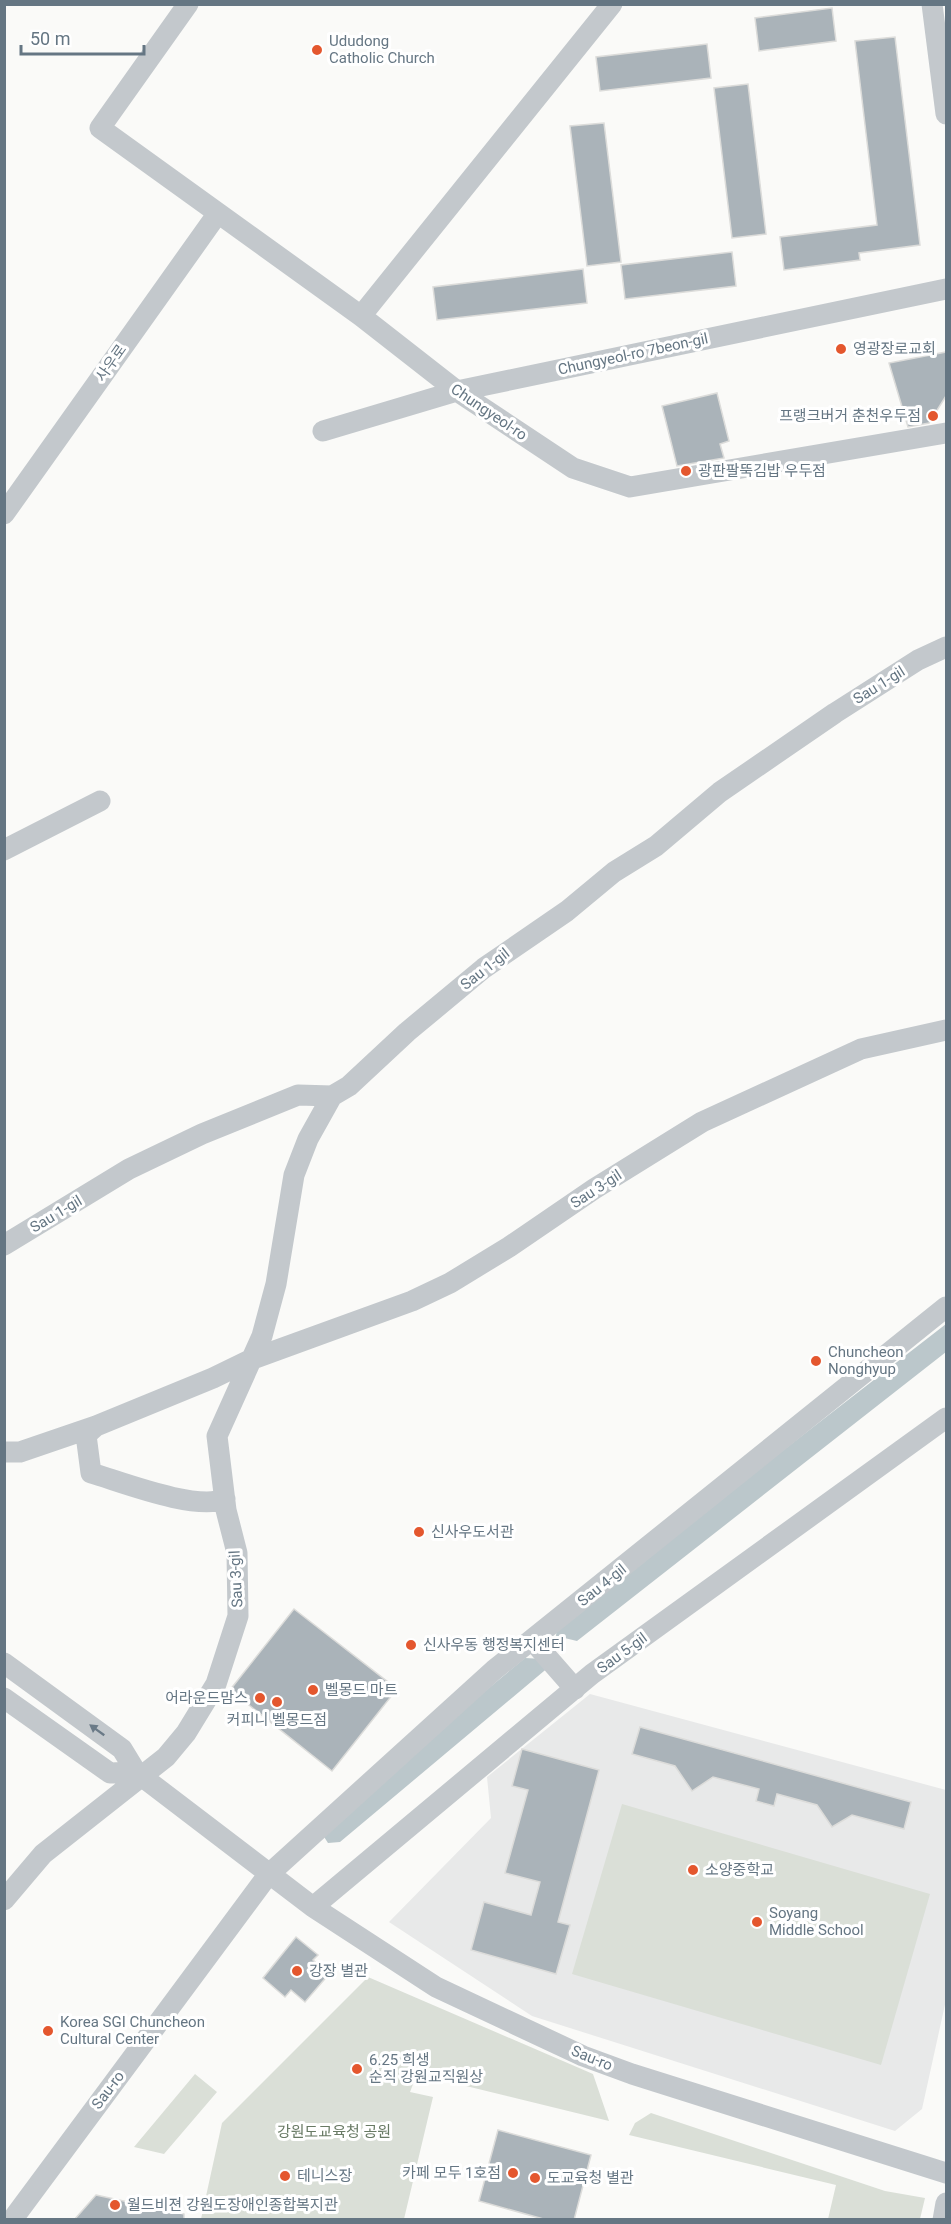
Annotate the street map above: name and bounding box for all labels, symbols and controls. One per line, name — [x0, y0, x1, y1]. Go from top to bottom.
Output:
scale bar — [21, 18, 144, 56]
text: 50 m — [30, 28, 70, 49]
place label: Ududong Catholic Church — [329, 32, 435, 67]
marker: Ududong Catholic Church — [310, 43, 324, 57]
street label: Chungyeol-ro 7beon-gil — [556, 329, 710, 379]
place label: 영광장로교회 — [853, 340, 936, 358]
street label: 사우로 — [92, 341, 130, 385]
marker: 영광장로교회 — [834, 342, 848, 356]
street label: Chungyeol-ro — [448, 380, 530, 444]
place label: 프랭크버거 춘천우두점 — [779, 407, 921, 425]
marker: 프랭크버거 춘천우두점 — [926, 409, 940, 423]
place label: 광판팔뚝김밥 우두점 — [698, 462, 826, 480]
marker: 광판팔뚝김밥 우두점 — [679, 464, 693, 478]
street label: Sau 1-gil — [850, 662, 908, 708]
street label: Sau 1-gil — [457, 944, 513, 994]
street label: Sau 3-gil — [567, 1166, 625, 1212]
street label: Sau 1-gil — [27, 1192, 85, 1236]
place label: Chuncheon Nonghyup — [828, 1343, 903, 1378]
marker: Chuncheon Nonghyup — [809, 1354, 823, 1368]
place label: 신사우도서관 — [431, 1523, 514, 1541]
marker: 신사우도서관 — [412, 1525, 426, 1539]
street label: Sau 3-gil — [226, 1550, 246, 1608]
street label: Sau 4-gil — [574, 1560, 630, 1610]
street label: Sau 5-gil — [594, 1629, 650, 1677]
place label: 신사우동 행정복지센터 — [423, 1636, 565, 1654]
marker: 신사우동 행정복지센터 — [404, 1638, 418, 1652]
place label: 벨몽드 마트 — [325, 1681, 398, 1699]
marker: 벨몽드 마트 — [306, 1683, 320, 1697]
place label: 어라운드맘스 — [165, 1689, 248, 1707]
marker: 어라운드맘스 — [253, 1691, 267, 1705]
marker: 커피니 벨몽드점 — [270, 1695, 284, 1709]
place label: 커피니 벨몽드점 — [227, 1711, 327, 1729]
one-way arrow — [89, 1724, 105, 1736]
place label: 소양중학교 — [705, 1861, 774, 1879]
marker: 소양중학교 — [686, 1863, 700, 1877]
place label: Soyang Middle School — [769, 1904, 864, 1939]
marker: Soyang Middle School — [750, 1915, 764, 1929]
place label: 강장 별관 — [309, 1962, 368, 1980]
marker: 강장 별관 — [290, 1964, 304, 1978]
place label: Korea SGI Chuncheon Cultural Center — [60, 2013, 205, 2048]
marker: Korea SGI Chuncheon Cultural Center — [41, 2024, 55, 2038]
street label: Sau-ro — [569, 2042, 615, 2074]
place label: 6.25 희생 순직 강원교직원상 — [369, 2051, 483, 2086]
marker: 6.25 희생 순직 강원교직원상 — [350, 2062, 364, 2076]
street label: Sau-ro — [88, 2067, 128, 2113]
park label: 강원도교육청 공원 — [277, 2123, 391, 2141]
place label: 카페 모두 1호점 — [402, 2164, 501, 2182]
marker: 카페 모두 1호점 — [506, 2166, 520, 2180]
place label: 테니스장 — [297, 2167, 352, 2185]
marker: 테니스장 — [278, 2169, 292, 2183]
place label: 도교육청 별관 — [547, 2169, 634, 2187]
marker: 도교육청 별관 — [528, 2171, 542, 2185]
place label: 월드비젼 강원도장애인종합복지관 — [127, 2196, 338, 2214]
marker: 월드비젼 강원도장애인종합복지관 — [108, 2198, 122, 2212]

